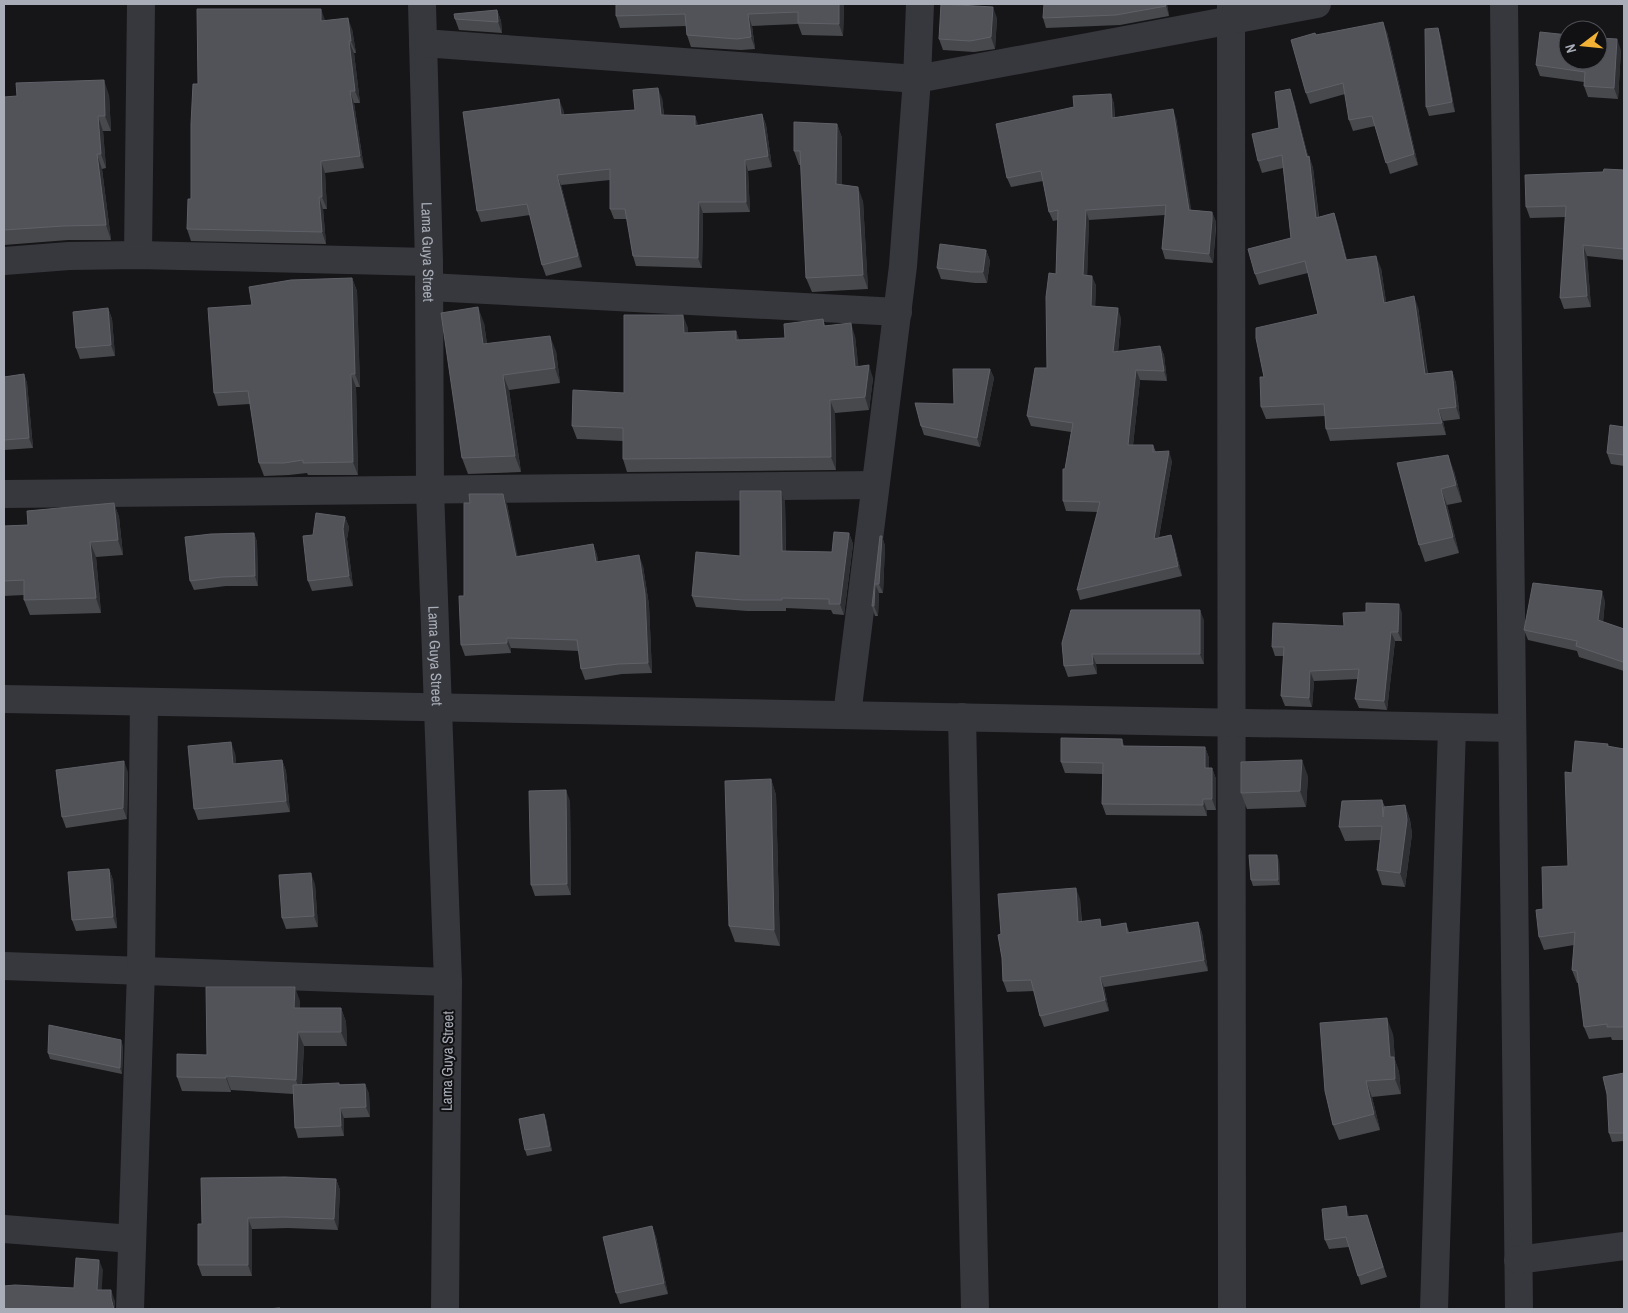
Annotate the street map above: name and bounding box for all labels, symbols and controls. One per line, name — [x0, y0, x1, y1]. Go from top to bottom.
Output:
north arrow — [1558, 20, 1608, 70]
text: N — [1561, 42, 1580, 55]
street label: Lama Guya Street — [417, 202, 440, 302]
street label: Lama Guya Street — [424, 605, 448, 707]
street label: Lama Guya Street — [436, 1010, 458, 1111]

